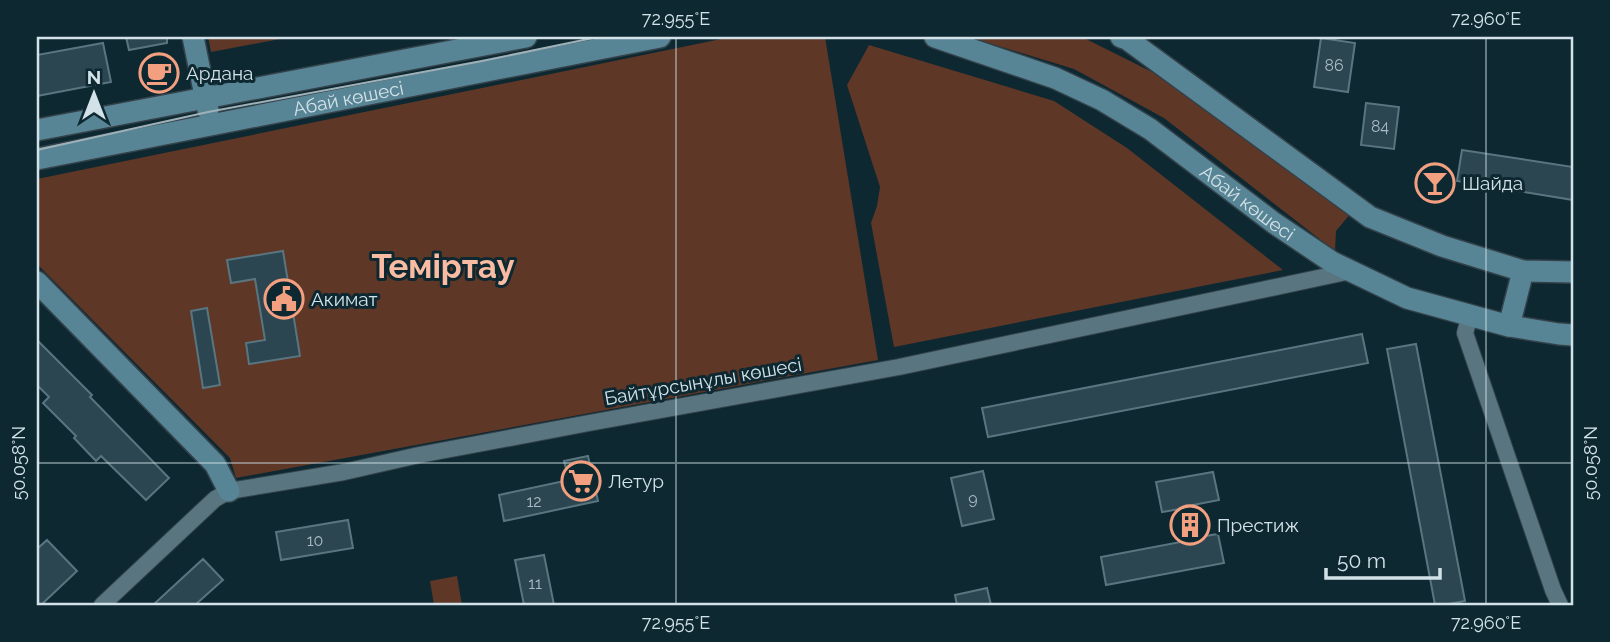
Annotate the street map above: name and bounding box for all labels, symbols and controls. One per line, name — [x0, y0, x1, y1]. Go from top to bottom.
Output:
text: 72.955°E — [642, 8, 710, 29]
text: 72.960°E — [1451, 8, 1521, 29]
cafe icon: Ардана — [138, 52, 180, 94]
house number: 86 — [1324, 56, 1344, 75]
north arrow — [60, 60, 130, 130]
place label: Ардана — [186, 62, 253, 84]
text: N — [87, 66, 101, 88]
street label: Абай көшесі — [291, 77, 405, 120]
house number: 84 — [1371, 117, 1389, 136]
street label: Абай көшесі — [1196, 160, 1299, 245]
bar icon: Шайда — [1414, 162, 1456, 204]
place label: Шайда — [1462, 172, 1523, 194]
district label: Теміртау — [371, 247, 515, 286]
public building icon: Акимат — [263, 278, 305, 320]
place label: Акимат — [311, 288, 378, 310]
street label: Байтұрсынұлы көшесі — [603, 353, 803, 409]
text: 50.058°N — [8, 426, 29, 500]
text: 50.058°N — [1580, 426, 1601, 500]
supermarket icon: Летур — [560, 460, 602, 502]
place label: Летур — [608, 470, 664, 492]
house number: 9 — [968, 489, 978, 508]
house number: 12 — [526, 492, 542, 511]
building icon: Престиж — [1169, 504, 1211, 546]
place label: Престиж — [1217, 514, 1299, 536]
house number: 10 — [307, 531, 323, 550]
scale bar — [1326, 537, 1440, 581]
text: 50 m — [1337, 548, 1386, 573]
house number: 11 — [528, 574, 542, 593]
text: 72.955°E — [642, 612, 710, 633]
text: 72.960°E — [1451, 612, 1521, 633]

